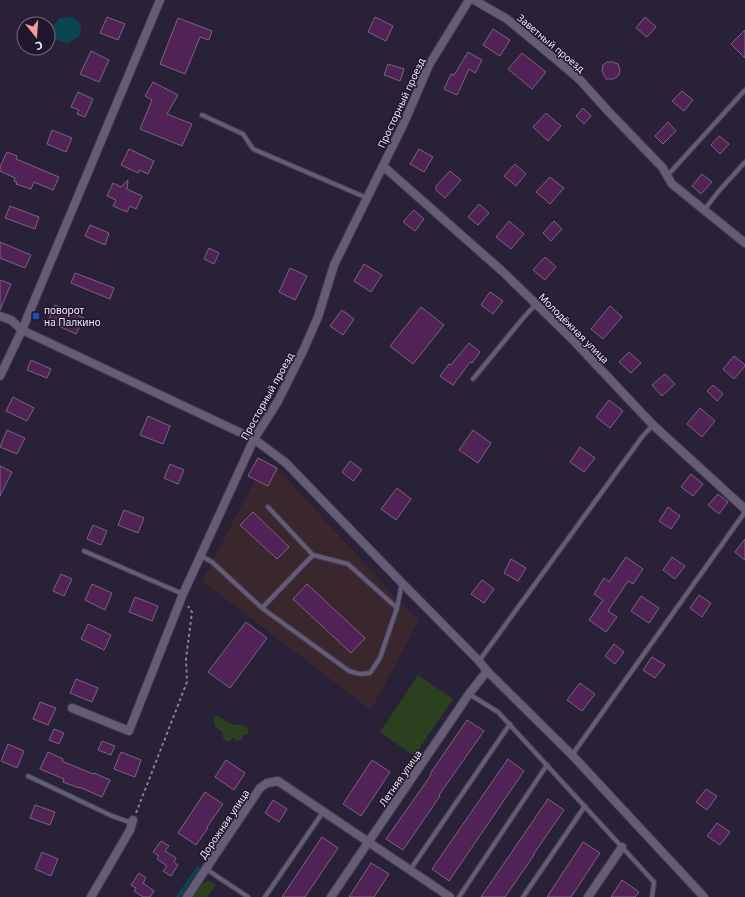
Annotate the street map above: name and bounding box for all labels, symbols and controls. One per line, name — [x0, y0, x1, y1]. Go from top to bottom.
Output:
street label: Заветный проезд — [514, 11, 588, 75]
north arrow — [16, 16, 56, 56]
text: С — [33, 38, 45, 54]
street label: Просторный проезд — [374, 56, 428, 150]
street label: Молодёжная улица — [536, 290, 612, 366]
place label: поворот на Палкино — [44, 303, 101, 329]
marker: поворот на Палкино — [31, 311, 41, 321]
street label: Просторный проезд — [237, 350, 297, 442]
street label: Летняя улица — [375, 747, 425, 809]
street label: Дорожная улица — [196, 786, 252, 862]

